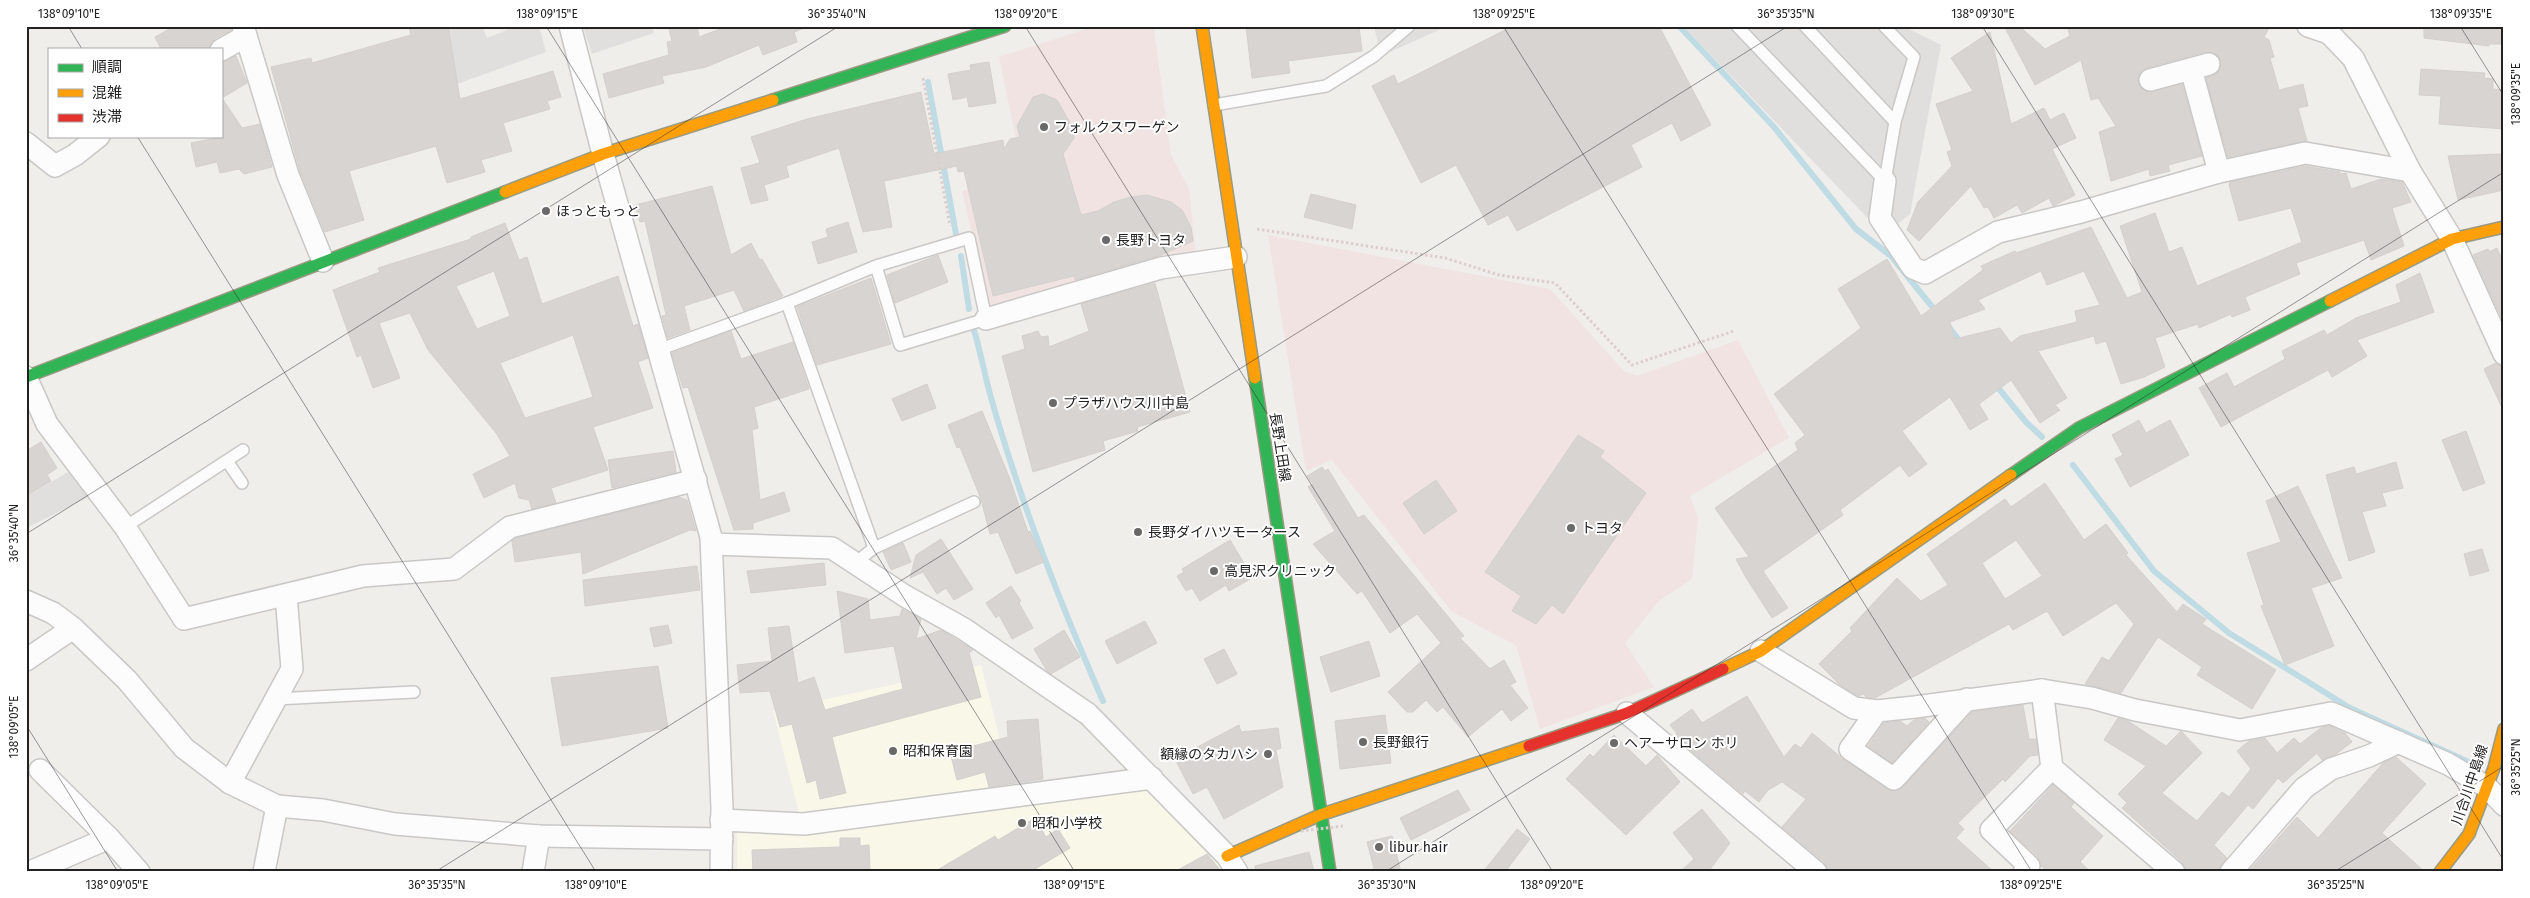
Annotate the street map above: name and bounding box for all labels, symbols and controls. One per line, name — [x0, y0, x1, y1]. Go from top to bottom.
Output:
text: 138°09'10"E — [38, 7, 100, 21]
text: 138°09'15"E — [516, 7, 578, 21]
text: 36°35'40"N — [808, 7, 866, 21]
text: 138°09'20"E — [994, 7, 1058, 21]
text: 138°09'25"E — [1473, 7, 1535, 21]
text: 36°35'35"N — [1757, 7, 1815, 21]
text: 138°09'30"E — [1951, 7, 2015, 21]
text: 138°09'35"E — [2430, 7, 2492, 21]
legend — [48, 48, 222, 138]
text: 順調 — [92, 58, 122, 76]
text: 138°09'35"E — [2509, 63, 2523, 125]
text: 混雑 — [92, 84, 122, 102]
text: 渋滞 — [92, 108, 122, 126]
place label: フォルクスワーゲン — [1054, 119, 1180, 136]
marker: フォルクスワーゲン — [1038, 121, 1050, 133]
place label: ほっともっと — [556, 203, 640, 220]
marker: ほっともっと — [540, 205, 552, 217]
place label: 長野トヨタ — [1116, 232, 1186, 249]
marker: 長野トヨタ — [1100, 234, 1112, 246]
place label: プラザハウス川中島 — [1063, 395, 1189, 412]
marker: プラザハウス川中島 — [1047, 397, 1059, 409]
street label: 長野上田線 — [1266, 411, 1294, 483]
text: 36°35'40"N — [7, 504, 21, 562]
place label: トヨタ — [1581, 520, 1623, 537]
marker: トヨタ — [1565, 522, 1577, 534]
place label: 長野ダイハツモータース — [1148, 524, 1301, 541]
marker: 長野ダイハツモータース — [1132, 526, 1144, 538]
place label: 高見沢クリニック — [1224, 563, 1336, 580]
marker: 高見沢クリニック — [1208, 565, 1220, 577]
text: 138°09'05"E — [7, 695, 21, 759]
place label: 長野銀行 — [1373, 734, 1429, 751]
place label: ヘアーサロン ホリ — [1624, 735, 1739, 752]
marker: 長野銀行 — [1357, 736, 1369, 748]
marker: ヘアーサロン ホリ — [1608, 737, 1620, 749]
text: 36°35'25"N — [2509, 738, 2523, 796]
place label: 昭和保育園 — [903, 743, 973, 760]
street label: 川合川中島線 — [2448, 743, 2492, 827]
marker: 昭和保育園 — [887, 745, 899, 757]
place label: 額縁のタカハシ — [1160, 746, 1258, 763]
marker: 額縁のタカハシ — [1262, 748, 1274, 760]
place label: 昭和小学校 — [1032, 815, 1102, 832]
marker: 昭和小学校 — [1016, 817, 1028, 829]
place label: libur hair — [1389, 839, 1448, 856]
marker: libur hair — [1373, 841, 1385, 853]
text: 138°09'05"E — [85, 878, 149, 892]
text: 36°35'35"N — [408, 878, 466, 892]
text: 138°09'10"E — [565, 878, 627, 892]
text: 138°09'15"E — [1043, 878, 1105, 892]
text: 36°35'30"N — [1358, 878, 1416, 892]
text: 138°09'20"E — [1520, 878, 1584, 892]
text: 138°09'25"E — [2000, 878, 2062, 892]
text: 36°35'25"N — [2307, 878, 2365, 892]

